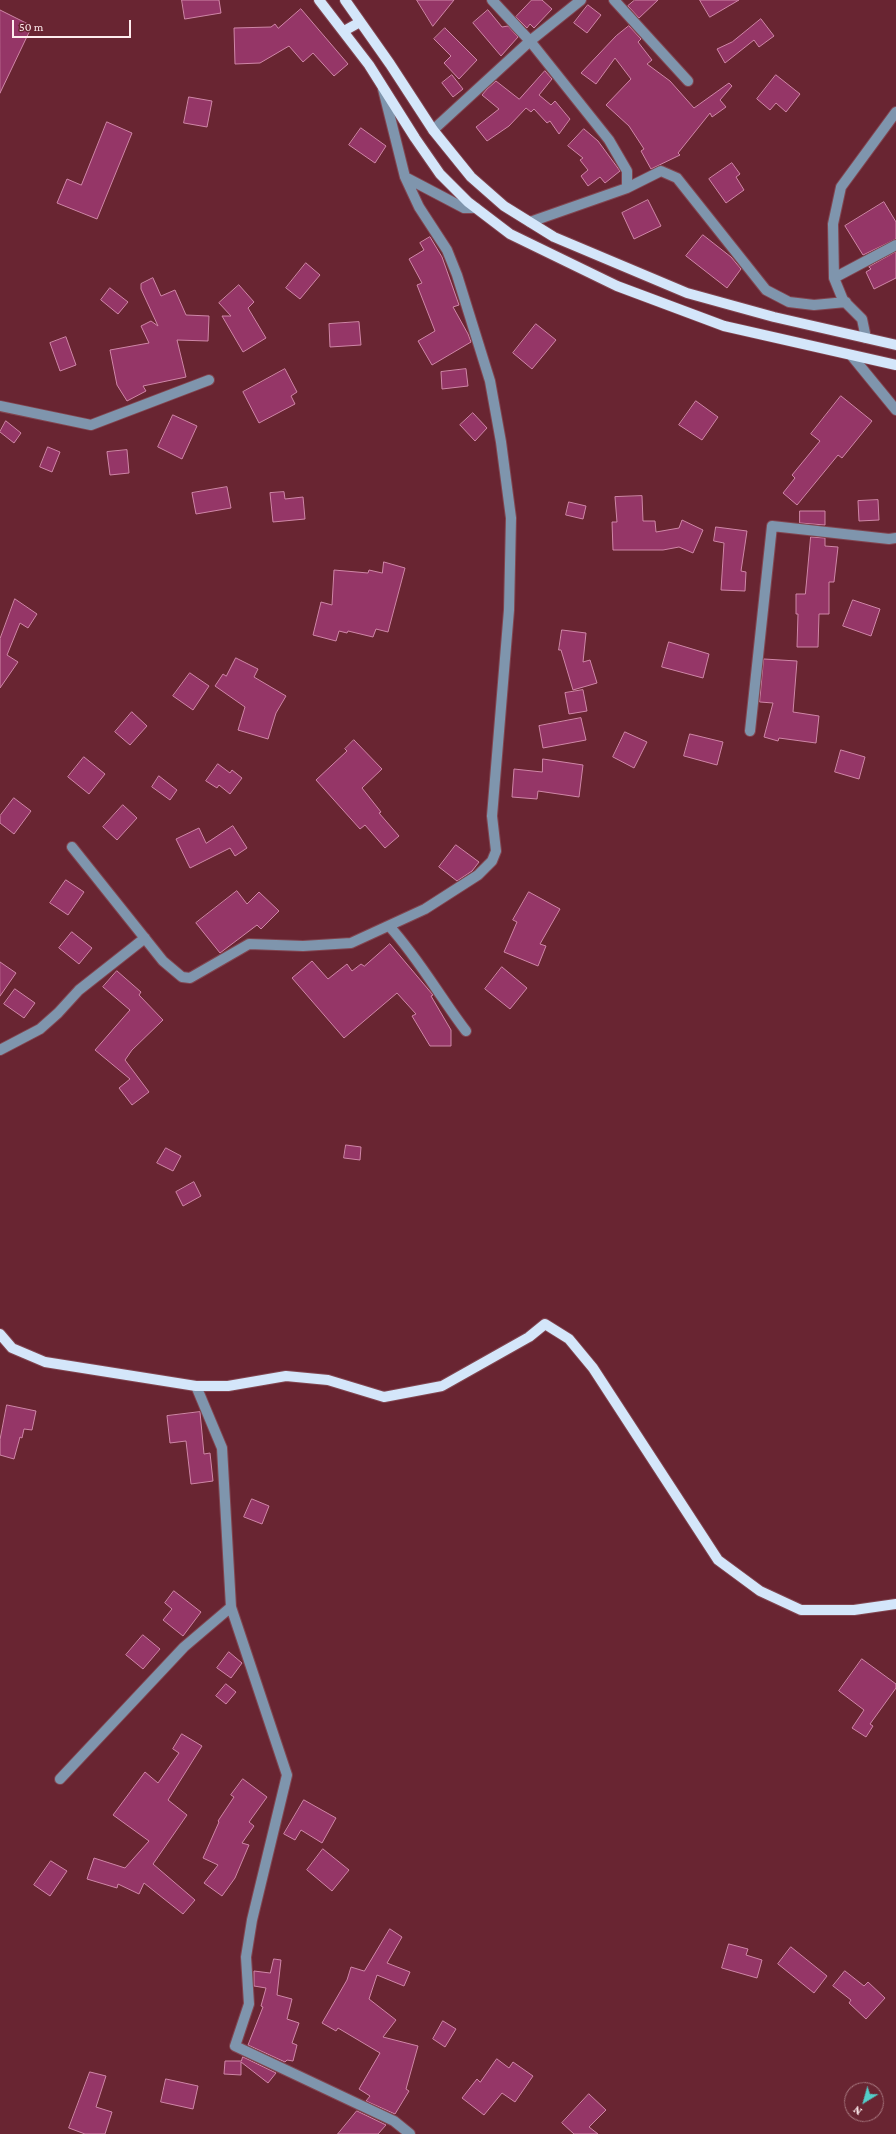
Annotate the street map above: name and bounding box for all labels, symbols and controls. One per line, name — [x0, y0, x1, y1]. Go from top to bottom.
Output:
scale bar — [14, 12, 133, 38]
text: 50 m — [19, 20, 43, 34]
north arrow — [844, 2082, 884, 2122]
text: N — [851, 2104, 864, 2118]

